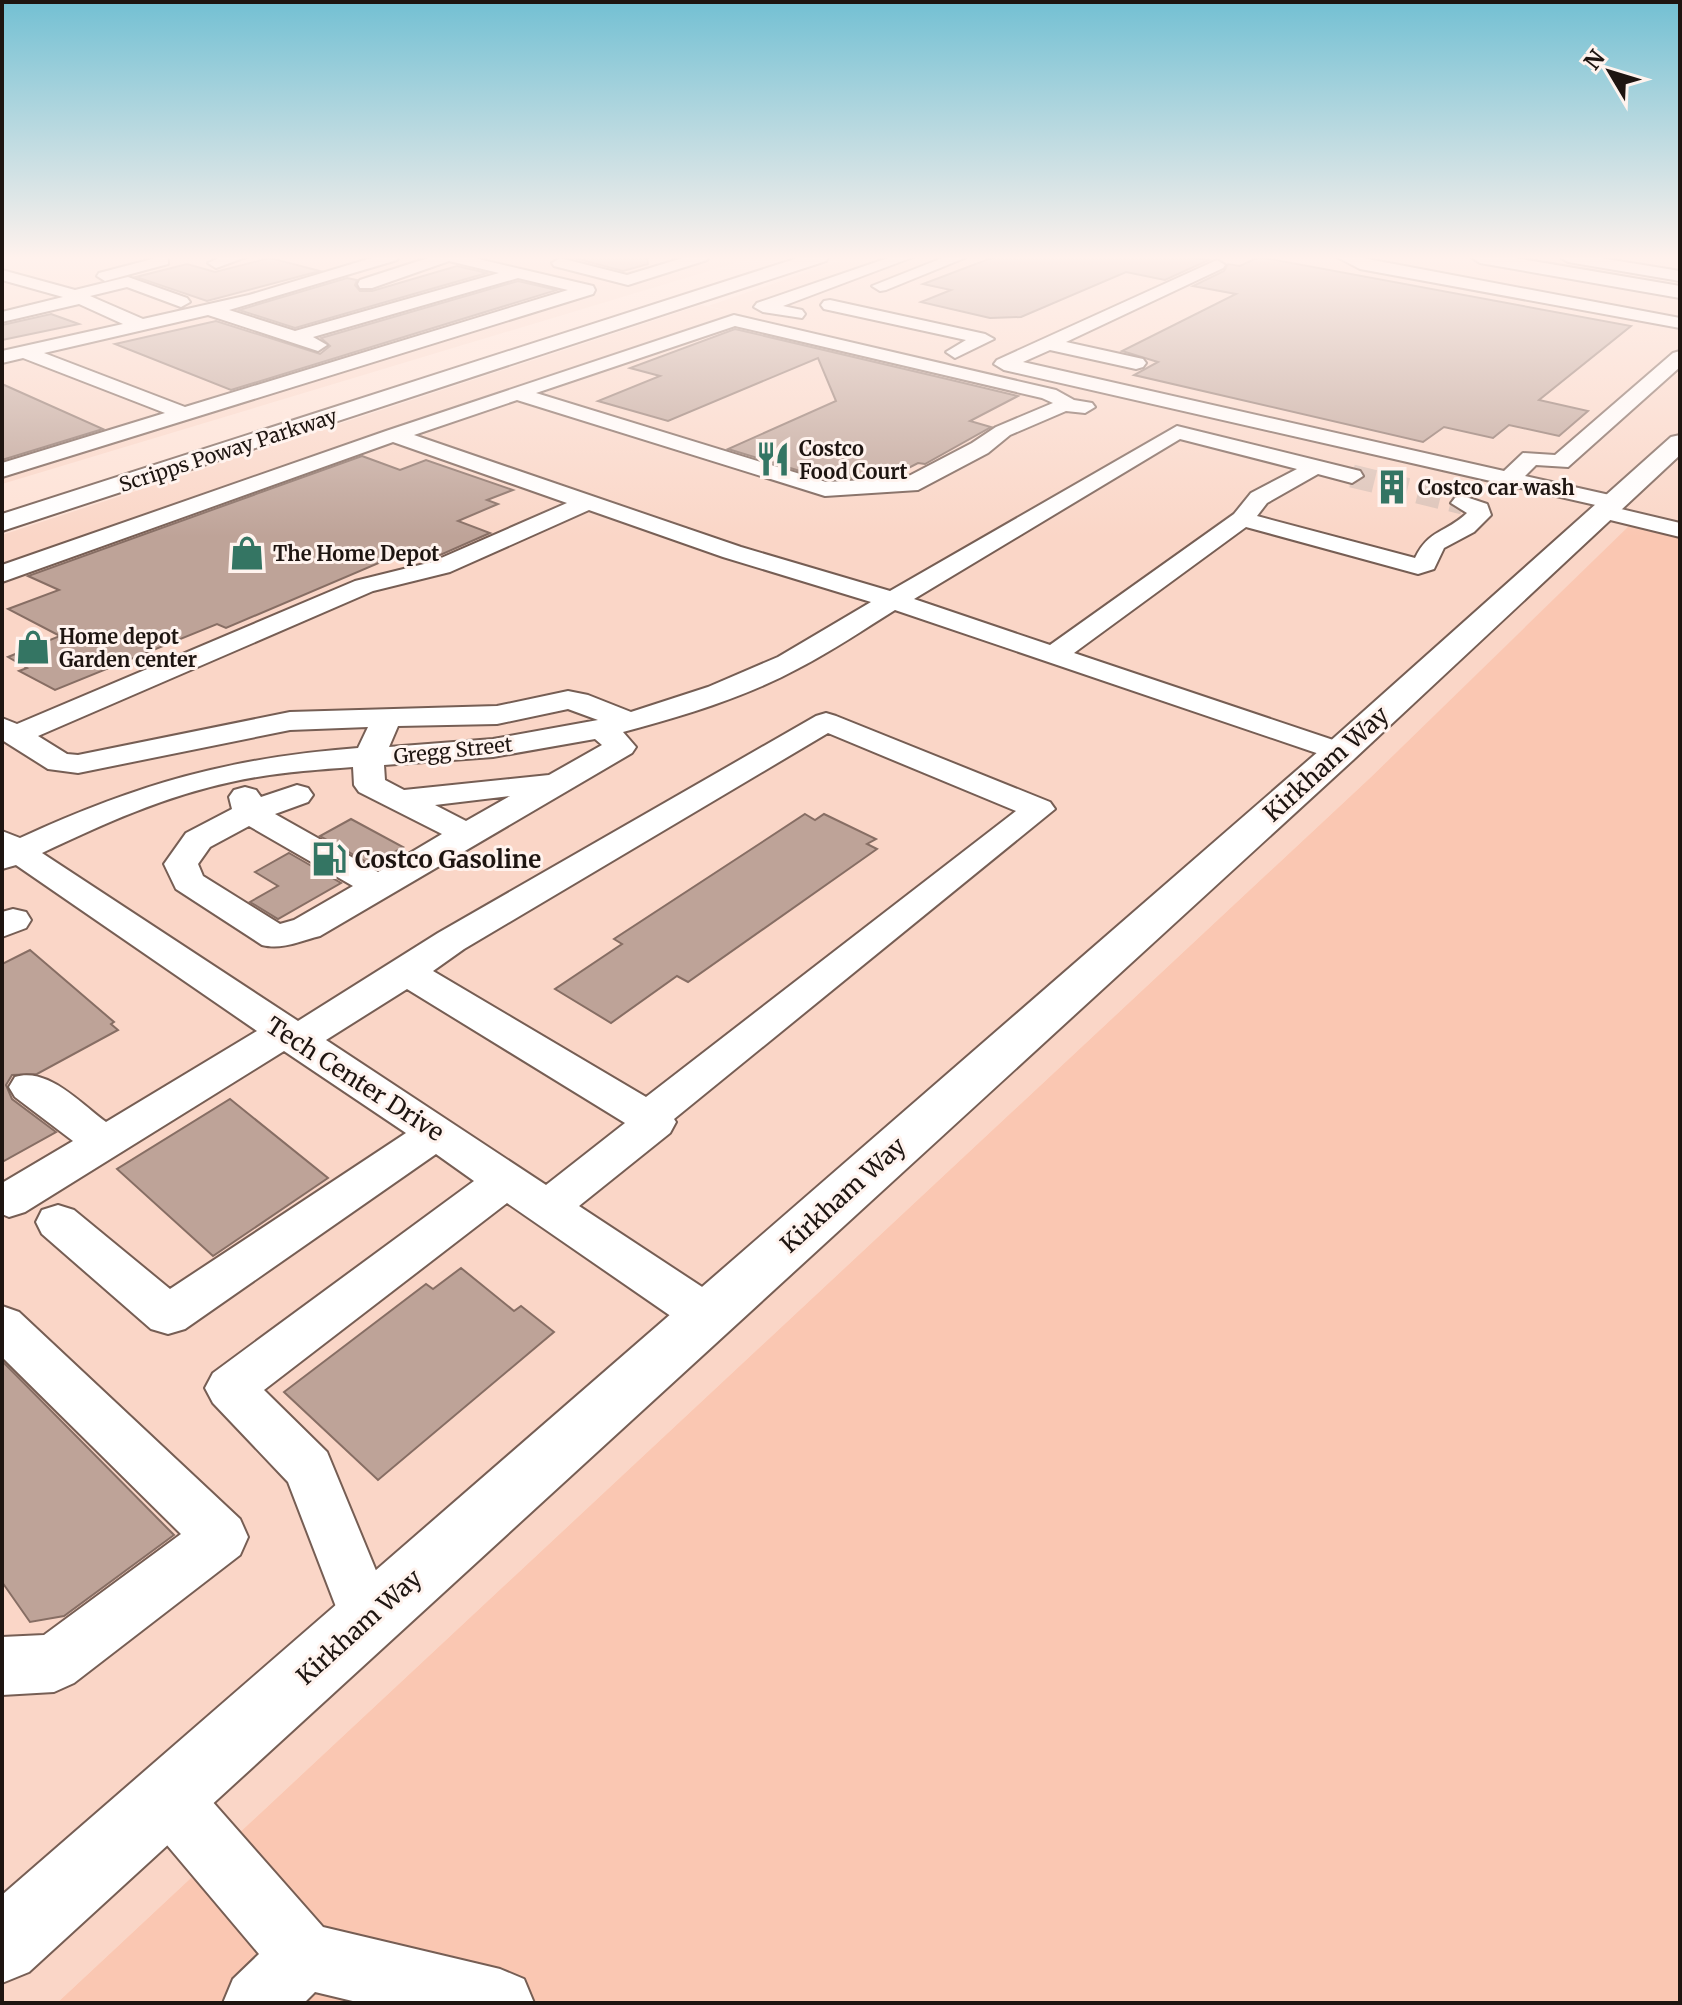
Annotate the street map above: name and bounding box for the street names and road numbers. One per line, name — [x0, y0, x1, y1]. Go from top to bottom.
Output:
street label: Scripps Poway Parkway — [116, 403, 340, 497]
street label: Kirkham Way — [1257, 700, 1395, 828]
street label: Gregg Street — [392, 731, 514, 769]
street label: Tech Center Drive — [260, 1010, 450, 1148]
street label: Kirkham Way — [774, 1131, 912, 1259]
street label: Kirkham Way — [290, 1563, 428, 1691]

